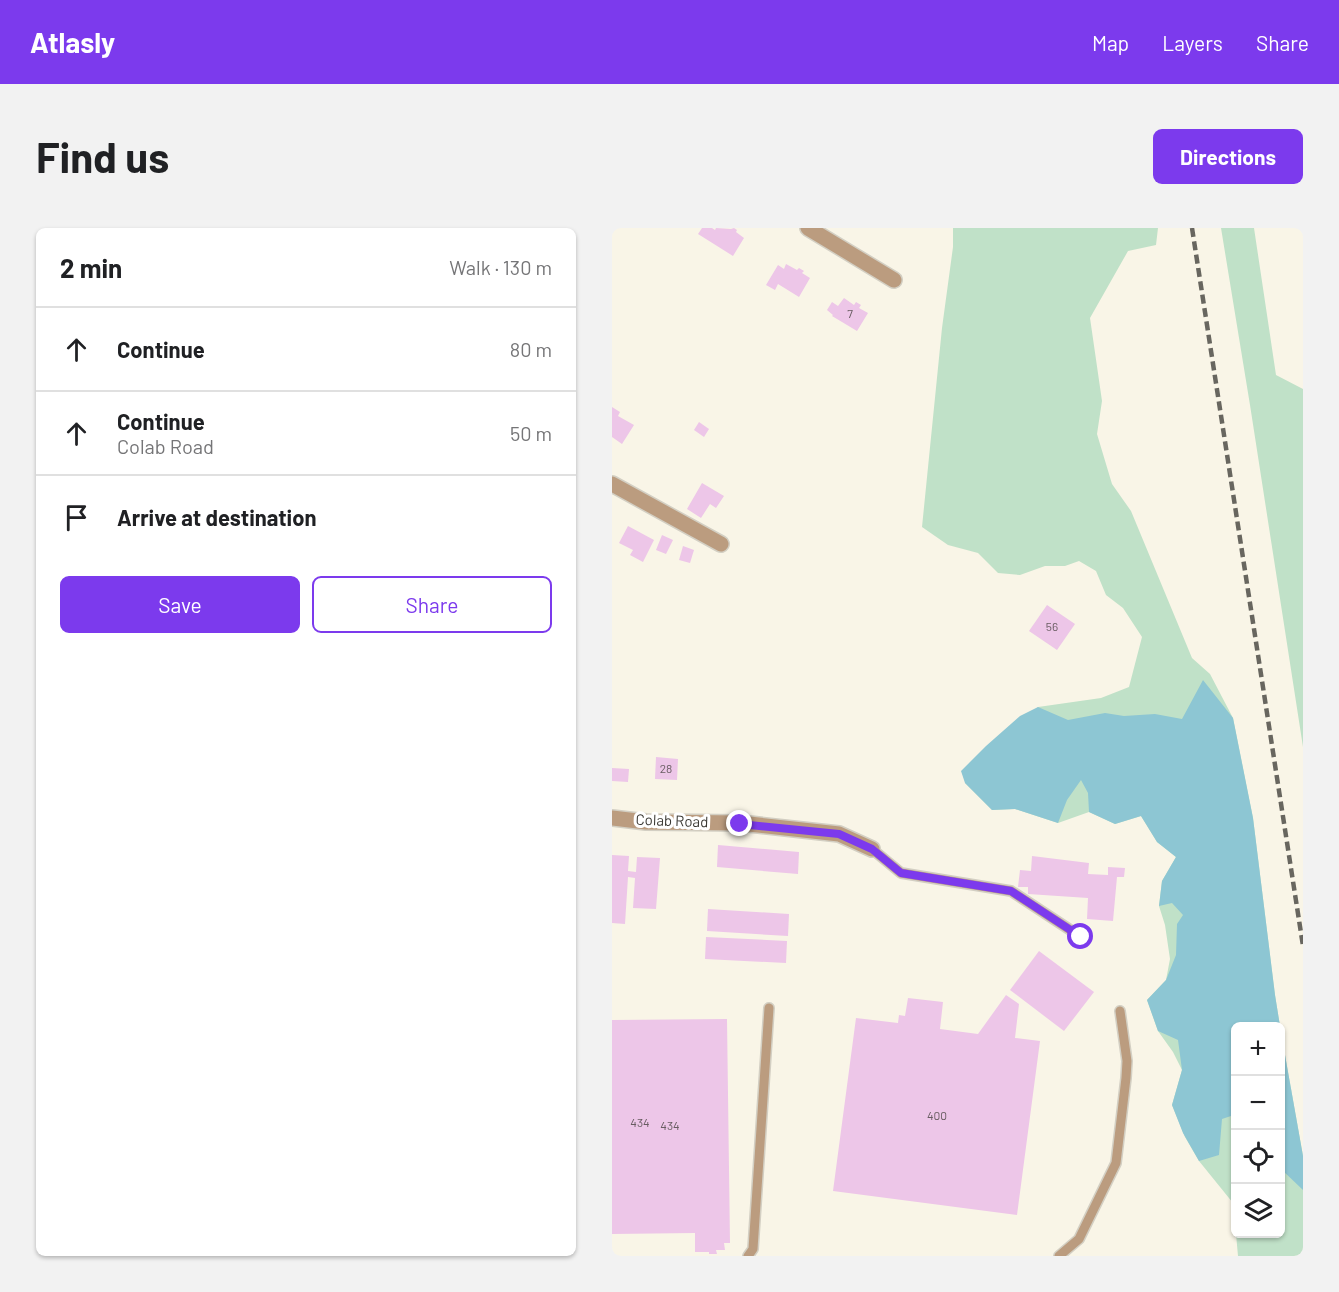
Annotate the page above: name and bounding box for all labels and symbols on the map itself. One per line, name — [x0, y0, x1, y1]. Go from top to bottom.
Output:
house number: 7 — [847, 306, 853, 320]
house number: 56 — [1046, 619, 1058, 633]
house number: 28 — [660, 761, 672, 775]
street label: Colab Road — [635, 810, 709, 830]
route end — [726, 810, 752, 836]
route start — [1067, 923, 1093, 949]
house number: 400 — [927, 1108, 947, 1122]
house number: 434 — [630, 1115, 650, 1129]
house number: 434 — [660, 1118, 680, 1132]

